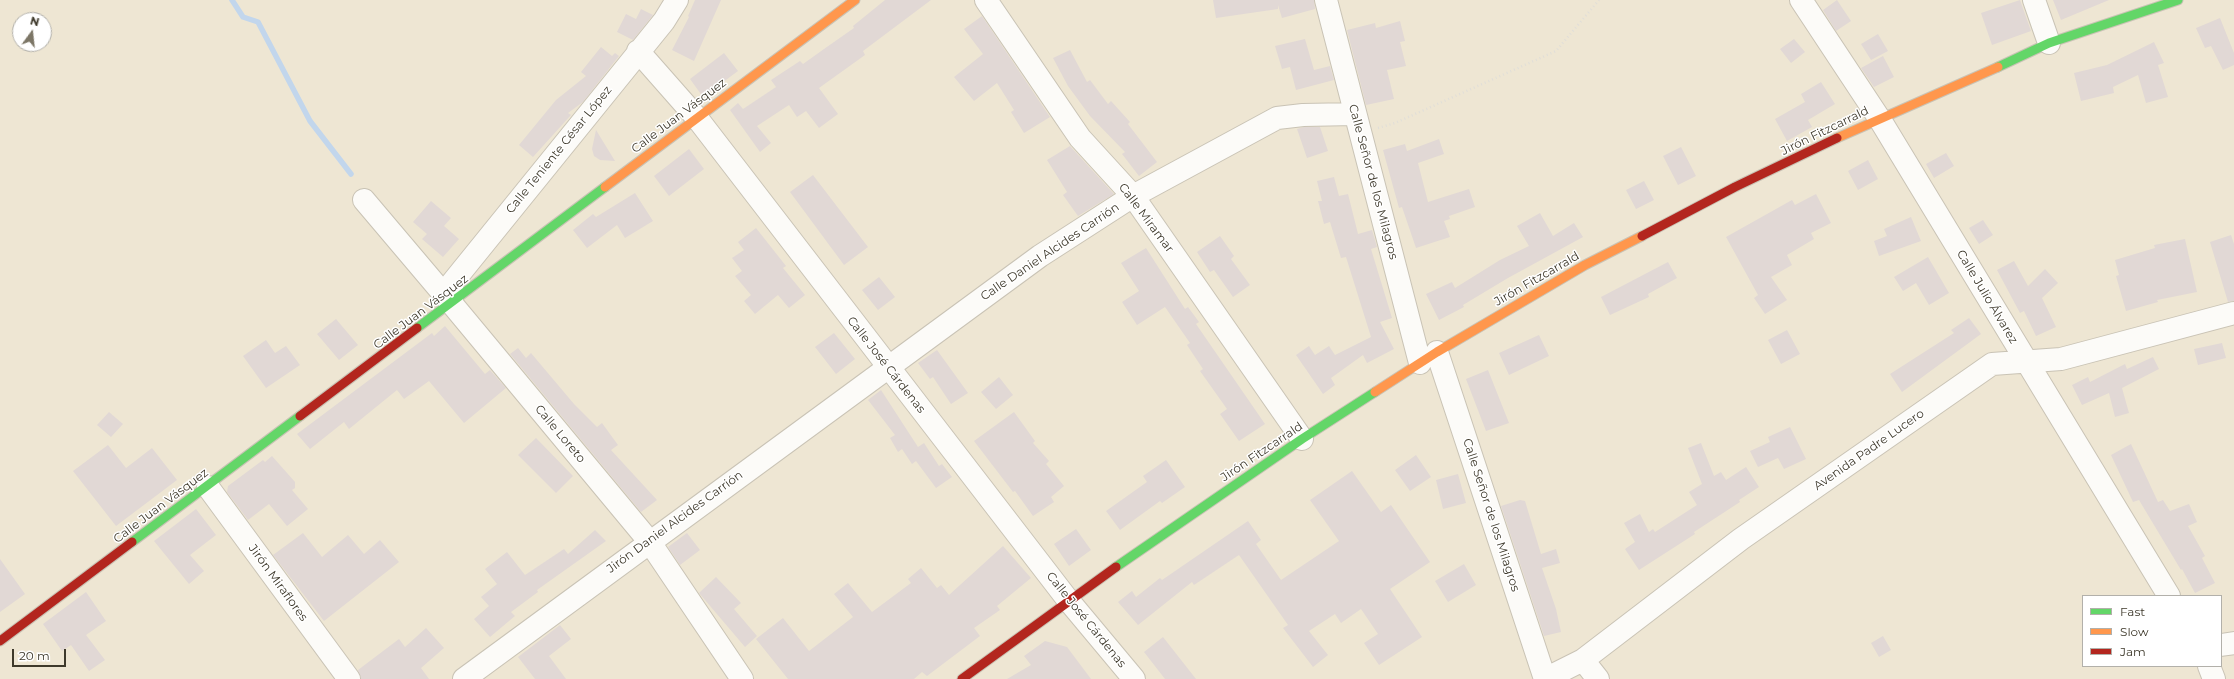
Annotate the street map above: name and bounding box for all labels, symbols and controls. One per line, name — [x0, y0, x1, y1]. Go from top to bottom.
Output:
north arrow — [12, 12, 52, 52]
text: N — [29, 13, 41, 29]
street label: Calle Juan Vásquez — [629, 76, 729, 156]
street label: Calle Teniente César López — [503, 83, 615, 217]
street label: Calle Señor de los Milagros — [1345, 103, 1401, 261]
street label: Jirón Fitzcarrald — [1779, 104, 1871, 158]
street label: Calle Miramar — [1115, 180, 1177, 256]
street label: Calle Daniel Alcides Carrión — [978, 200, 1122, 304]
street label: Calle Julio Álvarez — [1953, 248, 2021, 346]
street label: Jirón Fitzcarrald — [1492, 249, 1582, 309]
street label: Calle Juan Vásquez — [371, 272, 471, 352]
street label: Calle José Cárdenas — [844, 314, 928, 416]
street label: Calle Loreto — [532, 402, 588, 466]
street label: Avenida Padre Lucero — [1811, 406, 1927, 494]
street label: Jirón Fitzcarrald — [1218, 419, 1306, 485]
street label: Calle Señor de los Milagros — [1459, 437, 1523, 593]
street label: Calle Juan Vásquez — [111, 466, 211, 546]
street label: Jirón Daniel Alcides Carrión — [604, 468, 746, 576]
street label: Jirón Miraflores — [245, 542, 311, 624]
street label: Calle José Cárdenas — [1043, 569, 1129, 671]
legend — [2082, 595, 2222, 667]
text: Fast — [2120, 604, 2145, 619]
text: Slow — [2120, 624, 2149, 639]
scale bar — [14, 641, 68, 667]
text: Jam — [2120, 644, 2146, 659]
text: 20 m — [19, 648, 50, 663]

